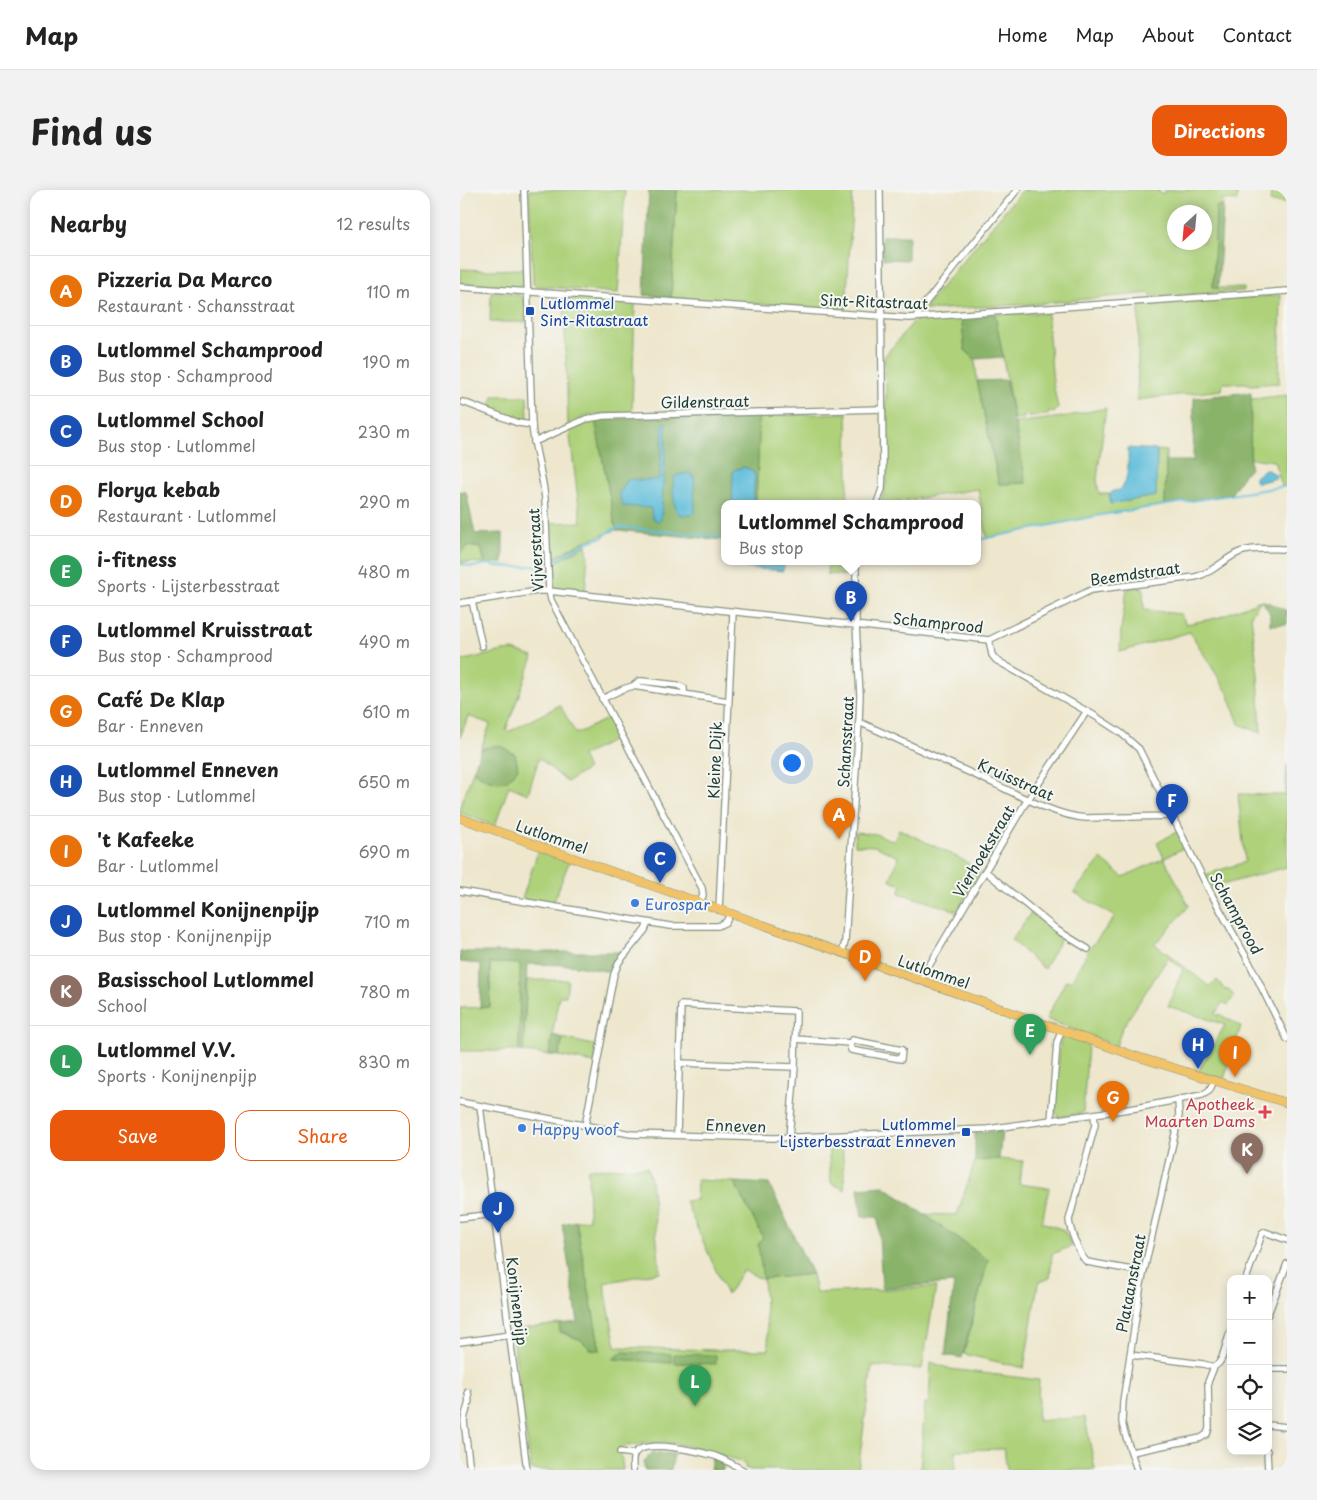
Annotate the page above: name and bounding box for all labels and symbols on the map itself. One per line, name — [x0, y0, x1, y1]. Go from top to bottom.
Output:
north arrow — [1167, 205, 1212, 250]
street label: Sint-Ritastraat — [819, 288, 929, 314]
place label: Lutlommel Sint-Ritastraat — [540, 291, 648, 331]
marker: Lutlommel Sint-Ritastraat — [524, 305, 536, 317]
street label: Gildenstraat — [660, 389, 750, 413]
street label: Vijverstraat — [521, 508, 549, 592]
street label: Beemdstraat — [1088, 555, 1182, 591]
pin: B — [835, 581, 867, 622]
street label: Schamprood — [892, 606, 984, 638]
street label: Schansstraat — [831, 695, 859, 788]
street label: Kleine Dijk — [701, 721, 727, 799]
your location — [779, 750, 805, 776]
street label: Kruisstraat — [974, 752, 1058, 806]
pin: F — [1156, 784, 1188, 825]
pin: A — [823, 798, 855, 839]
street label: Vierhoekstraat — [946, 800, 1020, 902]
street label: Lutlommel — [513, 813, 591, 859]
pin: C — [644, 842, 676, 883]
street label: Schamprood — [1205, 868, 1269, 958]
place label: Eurospar — [645, 892, 710, 915]
marker: Eurospar — [629, 897, 641, 909]
pin: D — [849, 940, 881, 981]
street label: Lutlommel — [895, 948, 973, 994]
pin: E — [1014, 1014, 1046, 1055]
pin: H — [1182, 1028, 1214, 1069]
pin: I — [1219, 1036, 1251, 1077]
pin: G — [1097, 1081, 1129, 1122]
place label: Apotheek Maarten Dams — [1145, 1092, 1255, 1132]
marker: Apotheek Maarten Dams — [1259, 1106, 1271, 1118]
street label: Enneven — [705, 1112, 767, 1138]
place label: Lutlommel Lijsterbesstraat Enneven — [780, 1112, 956, 1152]
place label: Happy woof — [532, 1117, 620, 1140]
marker: Happy woof — [516, 1122, 528, 1134]
marker: Lutlommel Lijsterbesstraat Enneven — [960, 1126, 972, 1138]
pin: K — [1231, 1133, 1263, 1174]
pin: J — [482, 1192, 514, 1233]
street label: Plataanstraat — [1109, 1232, 1151, 1334]
street label: Konijnenpijp — [501, 1255, 535, 1347]
pin: L — [679, 1365, 711, 1406]

